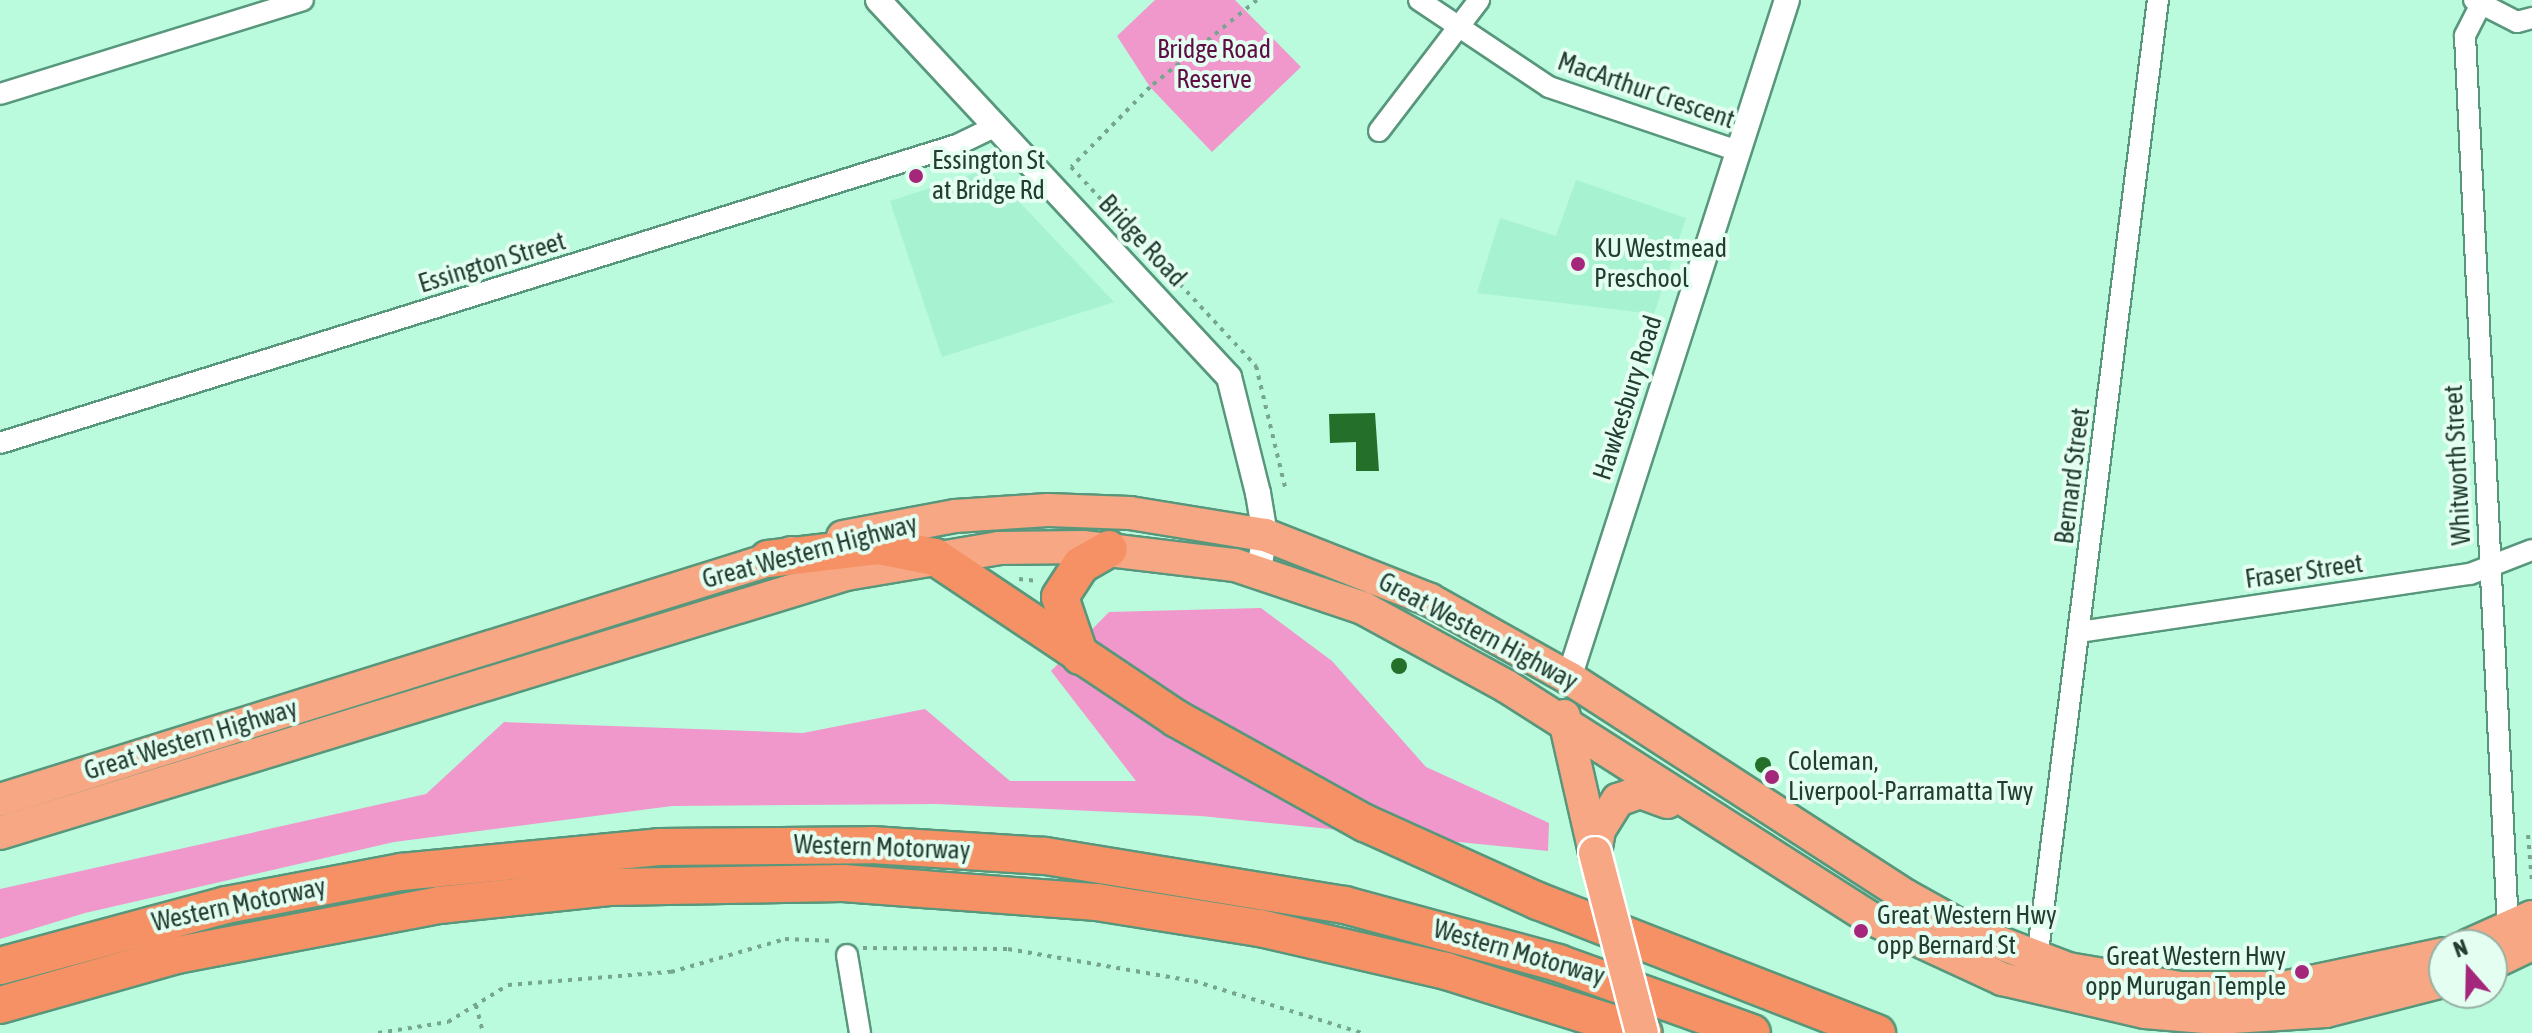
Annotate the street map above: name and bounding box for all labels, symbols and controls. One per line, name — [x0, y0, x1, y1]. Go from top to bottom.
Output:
park label: Bridge Road Reserve — [1157, 34, 1271, 96]
street label: MacArthur Crescent — [1553, 46, 1739, 136]
place label: Essington St at Bridge Rd — [932, 145, 1045, 206]
marker: Essington St at Bridge Rd — [907, 167, 925, 185]
street label: Bridge Road — [1092, 189, 1192, 293]
street label: Essington Street — [415, 226, 569, 300]
place label: KU Westmead Preschool — [1594, 233, 1727, 294]
marker: KU Westmead Preschool — [1569, 255, 1587, 273]
street label: Hawkesbury Road — [1587, 312, 1669, 484]
street label: Whitworth Street — [2438, 384, 2478, 546]
street label: Bernard Street — [2049, 406, 2097, 546]
street label: Great Western Highway — [699, 508, 921, 596]
street label: Fraser Street — [2243, 548, 2365, 596]
street label: Great Western Highway — [1373, 566, 1583, 698]
street label: Great Western Highway — [81, 693, 301, 787]
place label: Coleman, Liverpool-Parramatta Twy — [1788, 746, 2033, 808]
marker: Coleman, Liverpool-Parramatta Twy — [1763, 768, 1781, 786]
street label: Western Motorway — [793, 829, 971, 867]
street label: Western Motorway — [149, 871, 329, 939]
place label: Great Western Hwy opp Bernard St — [1877, 900, 2057, 962]
street label: Western Motorway — [1430, 914, 1608, 992]
marker: Great Western Hwy opp Bernard St — [1852, 922, 1870, 940]
north arrow — [2428, 929, 2508, 1009]
text: N — [2450, 934, 2471, 963]
place label: Great Western Hwy opp Murugan Temple — [2085, 941, 2286, 1002]
marker: Great Western Hwy opp Murugan Temple — [2293, 963, 2311, 981]

